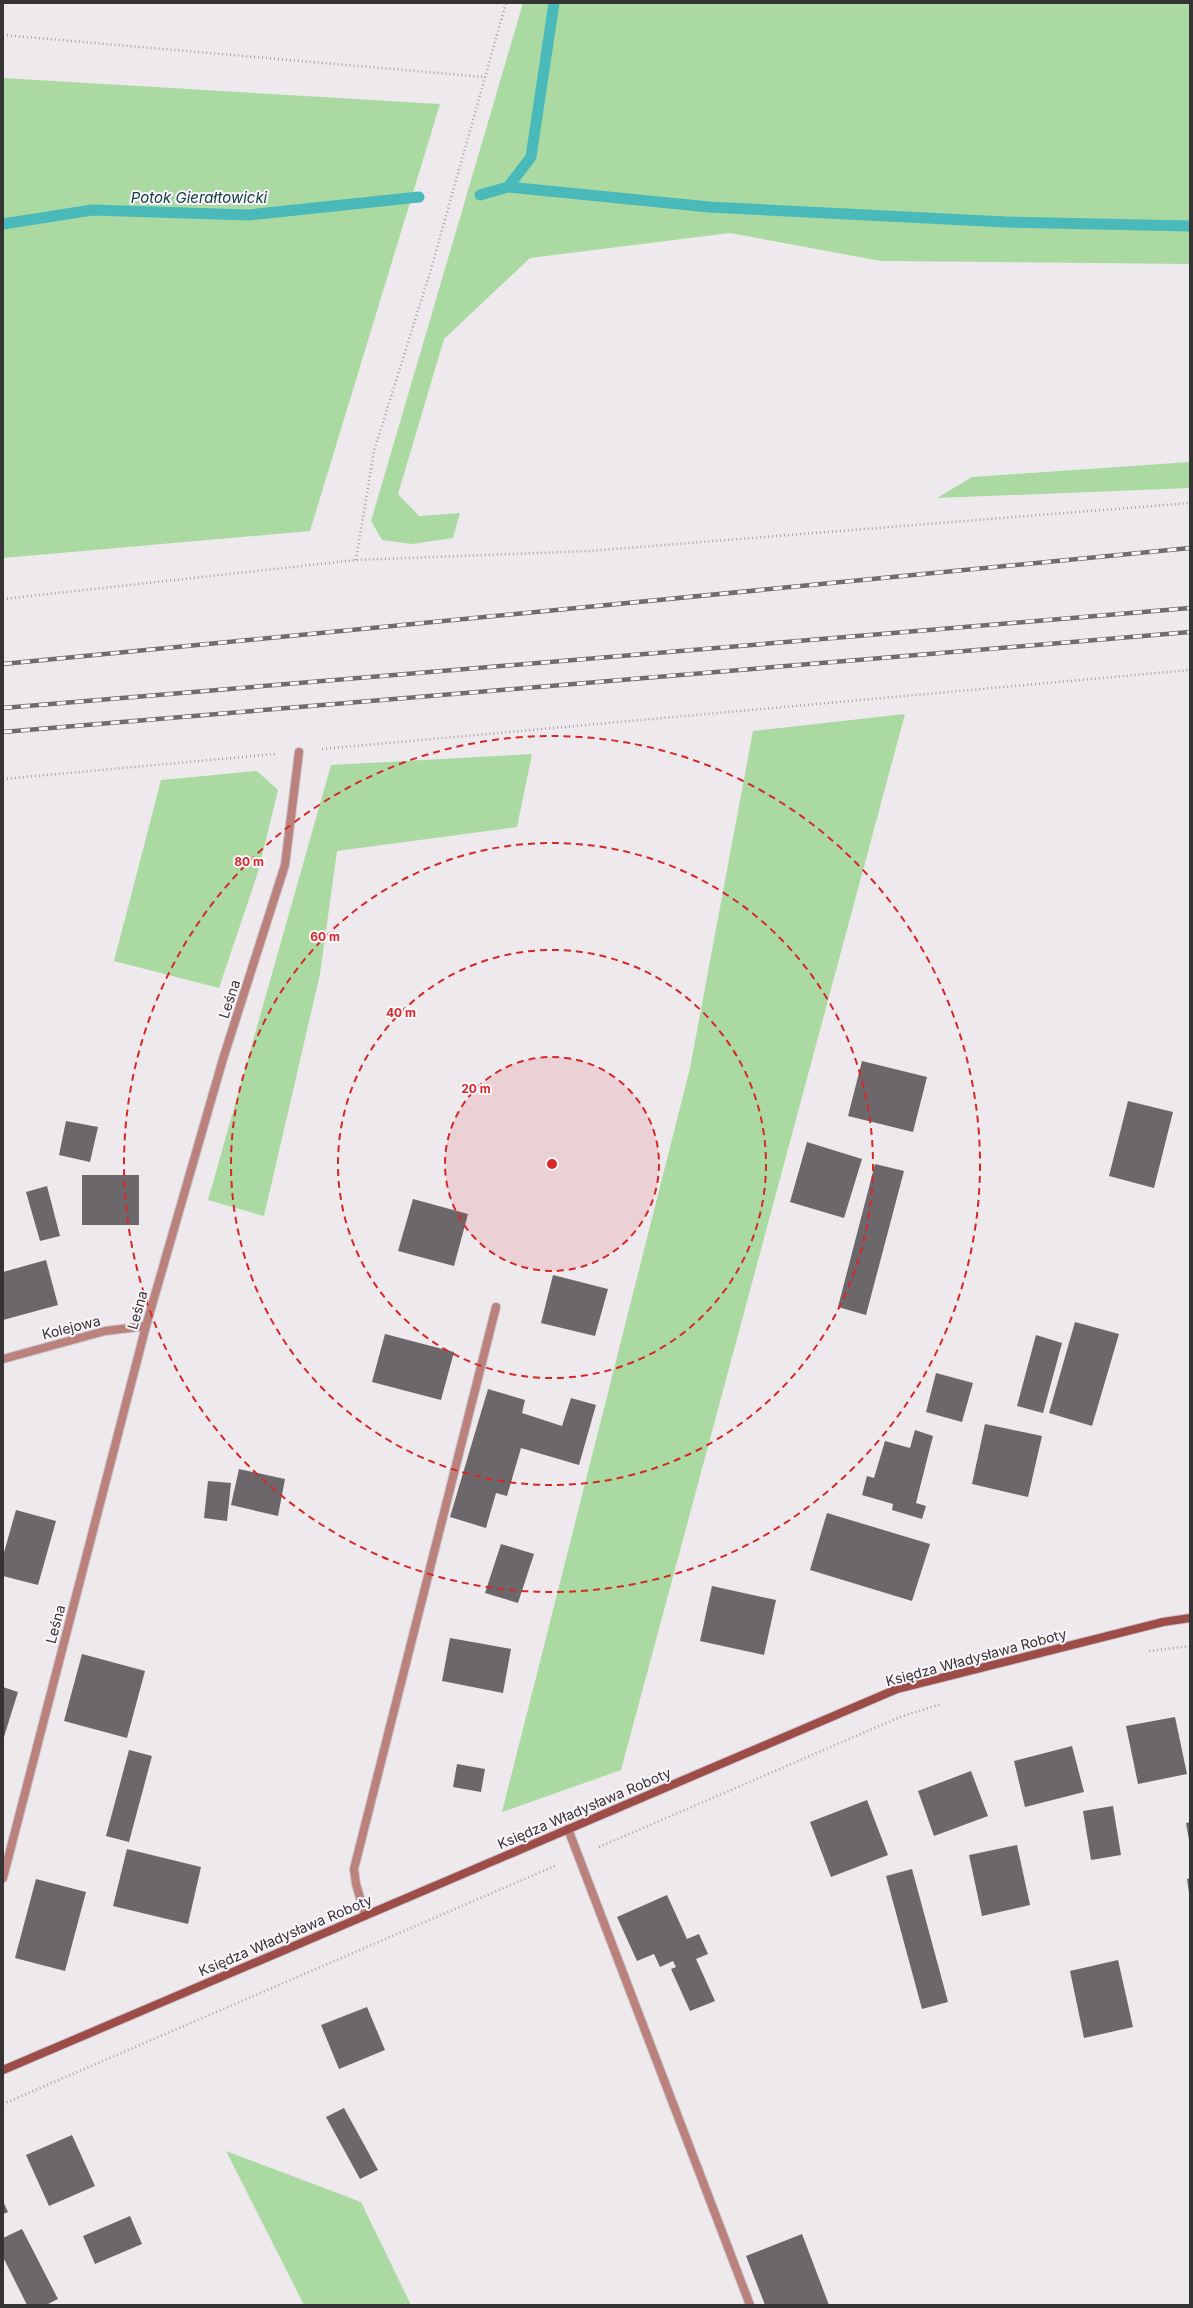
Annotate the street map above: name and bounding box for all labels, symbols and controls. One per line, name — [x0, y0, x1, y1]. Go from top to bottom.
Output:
water label: Potok Gierałtowicki — [131, 188, 268, 207]
text: 80 m — [234, 854, 264, 869]
text: 60 m — [310, 929, 340, 944]
street label: Leśna — [215, 978, 243, 1020]
text: 40 m — [386, 1005, 416, 1020]
text: 20 m — [461, 1081, 491, 1096]
centre of rings — [545, 1157, 559, 1171]
street label: Leśna — [123, 1289, 151, 1331]
street label: Kolejowa — [40, 1312, 102, 1342]
street label: Leśna — [42, 1603, 68, 1645]
street label: Księdza Władysława Roboty — [884, 1625, 1069, 1689]
street label: Księdza Władysława Roboty — [495, 1764, 673, 1852]
street label: Księdza Władysława Roboty — [196, 1891, 374, 1979]

